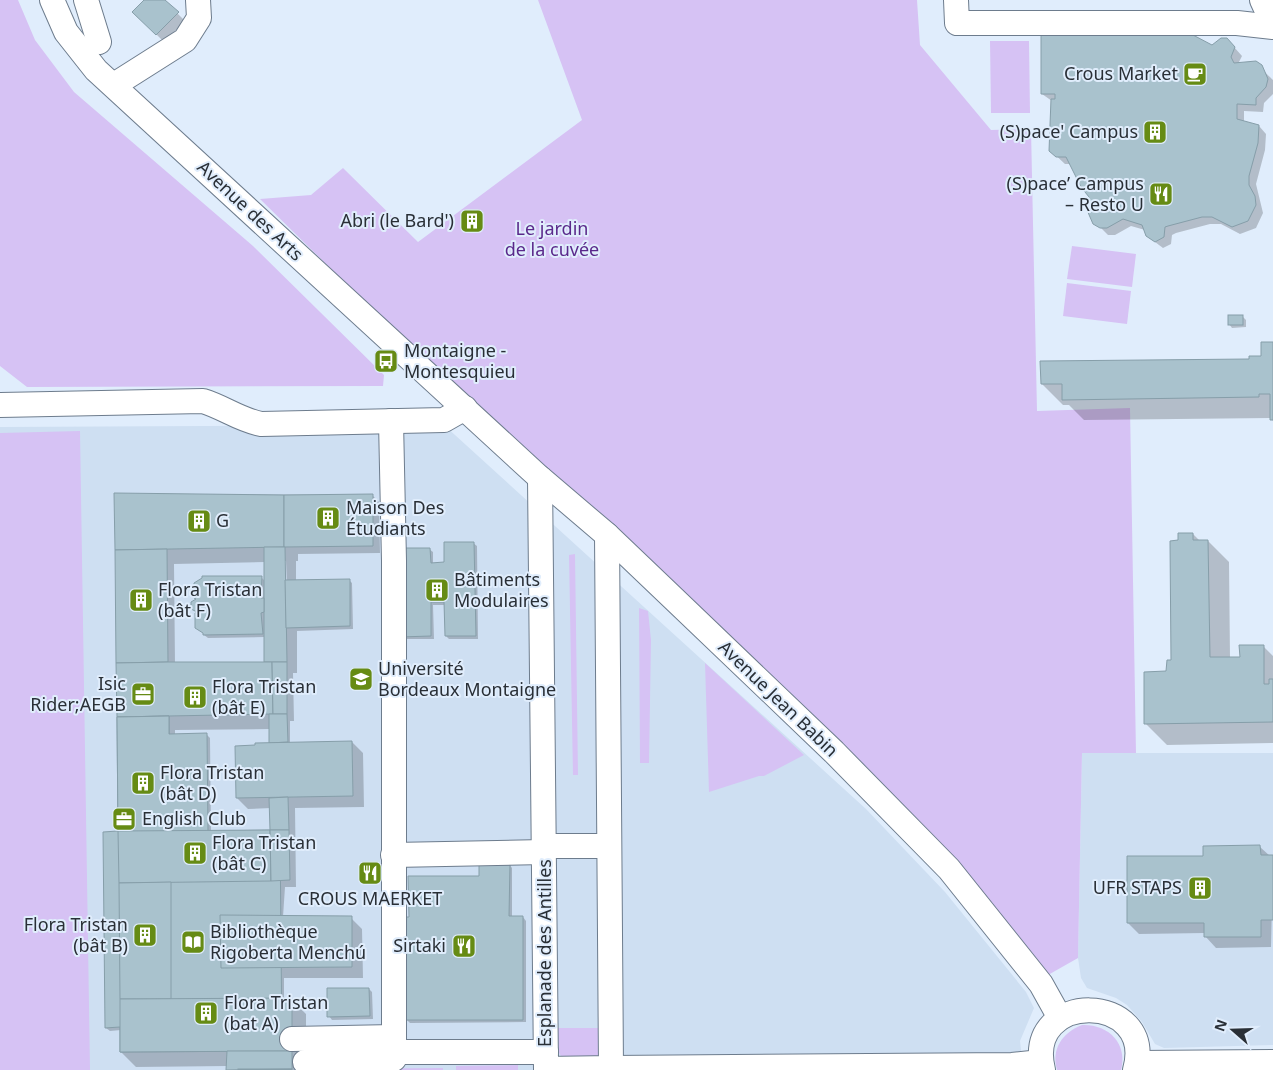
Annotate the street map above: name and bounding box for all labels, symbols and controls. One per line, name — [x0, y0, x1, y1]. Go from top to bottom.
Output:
place label: Crous Market — [1064, 61, 1178, 85]
cafe icon: Crous Market — [1182, 61, 1208, 87]
place label: (S)pace' Campus — [1000, 119, 1138, 143]
building icon: (S)pace' Campus — [1142, 119, 1168, 145]
street label: Avenue des Arts — [193, 155, 309, 266]
place label: (S)pace’ Campus – Resto U — [1007, 171, 1144, 216]
restaurant icon: (S)pace’ Campus – Resto U — [1148, 181, 1174, 207]
place label: Abri (le Bard') — [340, 208, 454, 232]
building icon: Abri (le Bard') — [459, 208, 485, 234]
park label: Le jardin de la cuvée — [505, 216, 599, 261]
place label: Montaigne - Montesquieu — [404, 338, 516, 383]
bus stop icon: Montaigne - Montesquieu — [373, 348, 399, 374]
place label: Maison Des Étudiants — [346, 495, 444, 540]
building icon: Maison Des Étudiants — [315, 505, 341, 531]
building icon: G — [186, 508, 212, 534]
place label: G — [216, 508, 229, 532]
place label: Bâtiments Modulaires — [454, 567, 549, 612]
place label: Flora Tristan (bât F) — [158, 577, 262, 622]
building icon: Bâtiments Modulaires — [424, 577, 450, 603]
building icon: Flora Tristan (bât F) — [128, 587, 154, 613]
street label: Avenue Jean Babin — [714, 635, 844, 762]
place label: Université Bordeaux Montaigne — [378, 656, 556, 701]
school or university icon: Université Bordeaux Montaigne — [348, 666, 374, 692]
place label: Isic Rider;AEGB — [30, 671, 126, 716]
place label: Flora Tristan (bât E) — [212, 674, 316, 719]
office icon: Isic Rider;AEGB — [130, 681, 156, 707]
building icon: Flora Tristan (bât E) — [182, 684, 208, 710]
place label: Flora Tristan (bât D) — [160, 760, 264, 805]
building icon: Flora Tristan (bât D) — [130, 770, 156, 796]
office icon: English Club — [111, 806, 137, 832]
place label: English Club — [142, 806, 246, 830]
place label: Flora Tristan (bât C) — [212, 830, 316, 875]
building icon: Flora Tristan (bât C) — [182, 840, 208, 866]
street label: Esplanade des Antilles — [532, 859, 556, 1047]
restaurant icon: CROUS MAERKET — [357, 860, 383, 886]
place label: UFR STAPS — [1093, 875, 1182, 899]
building icon: UFR STAPS — [1187, 875, 1213, 901]
place label: CROUS MAERKET — [298, 886, 442, 910]
place label: Flora Tristan (bât B) — [24, 912, 128, 957]
place label: Bibliothèque Rigoberta Menchú — [210, 919, 366, 964]
building icon: Flora Tristan (bât B) — [132, 922, 158, 948]
library icon: Bibliothèque Rigoberta Menchú — [180, 929, 206, 955]
place label: Sirtaki — [393, 933, 446, 957]
restaurant icon: Sirtaki — [451, 933, 477, 959]
place label: Flora Tristan (bat A) — [224, 990, 328, 1035]
building icon: Flora Tristan (bat A) — [193, 1000, 219, 1026]
north arrow — [1208, 1005, 1258, 1055]
text: N — [1209, 1017, 1231, 1034]

